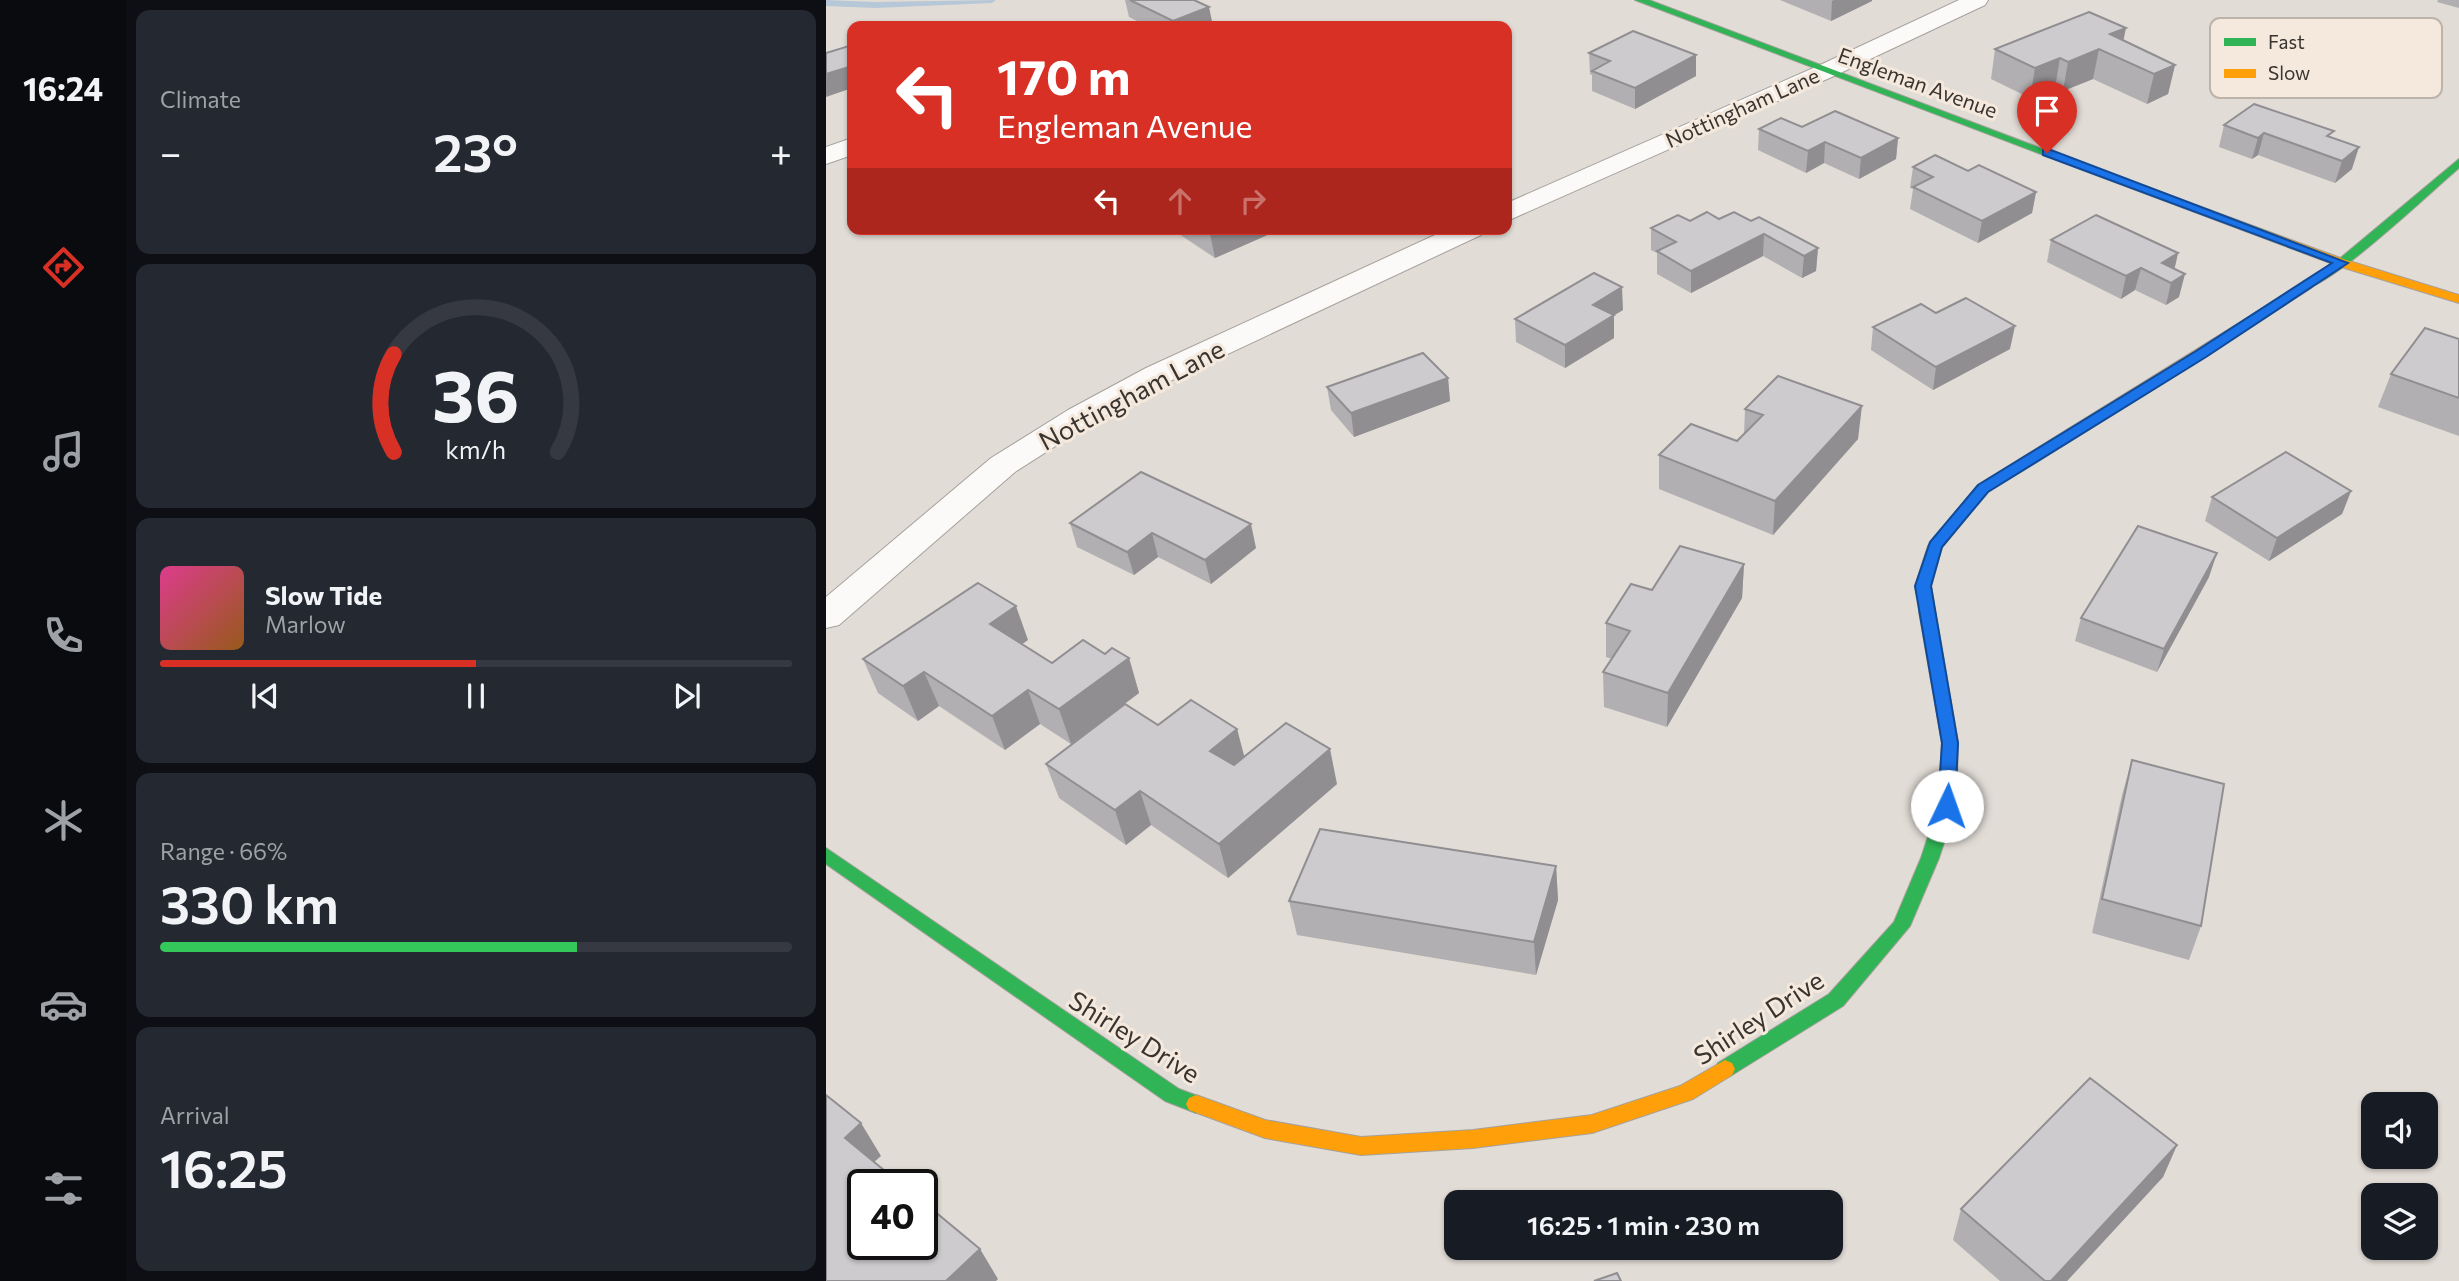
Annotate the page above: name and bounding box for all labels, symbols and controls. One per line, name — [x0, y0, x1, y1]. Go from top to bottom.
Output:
legend — [2210, 18, 2442, 98]
text: Fast — [2268, 30, 2305, 53]
street label: Engleman Avenue — [1835, 42, 2001, 122]
text: 170 m — [997, 45, 1130, 105]
icon: left — [882, 49, 973, 140]
text: Slow — [2268, 61, 2310, 84]
street label: Nottingham Lane — [1661, 62, 1823, 152]
text: 16:24 — [23, 68, 103, 108]
pin — [2017, 81, 2077, 153]
text: Climate — [160, 85, 241, 113]
icon: arrive — [2028, 92, 2066, 130]
text: Engleman Avenue — [997, 105, 1252, 145]
text: 23° — [433, 119, 518, 183]
text: − — [160, 128, 182, 175]
text: + — [770, 128, 792, 175]
icon: left — [1088, 182, 1126, 220]
icon: ahead — [1161, 182, 1199, 220]
icon: right — [1234, 182, 1272, 220]
icon: directions — [39, 243, 88, 292]
street label: Nottingham Lane — [1033, 332, 1229, 456]
text: 36 — [432, 349, 520, 438]
icon: music — [39, 427, 88, 476]
text: km/h — [446, 434, 506, 464]
text: Slow Tide — [265, 579, 382, 610]
text: Marlow — [265, 610, 346, 638]
icon: phone — [39, 611, 88, 660]
icon: previous — [246, 677, 284, 715]
icon: pause — [457, 677, 495, 715]
icon: next — [668, 677, 706, 715]
position arrow — [1910, 769, 1984, 843]
icon: climate — [39, 796, 88, 845]
text: Range · 66% — [160, 837, 287, 865]
text: 330 km — [160, 871, 339, 935]
street label: Shirley Drive — [1687, 964, 1829, 1070]
icon: car — [39, 980, 88, 1029]
street label: Shirley Drive — [1064, 984, 1206, 1088]
map controls — [2361, 1092, 2438, 1260]
button: sound — [2361, 1092, 2438, 1169]
text: Arrival — [160, 1101, 230, 1129]
text: 16:25 — [160, 1135, 288, 1199]
icon: filters — [39, 1164, 88, 1213]
speed limit sign: 40 — [847, 1169, 938, 1260]
button: layers — [2361, 1183, 2438, 1260]
text: 16:25 · 1 min · 230 m — [1527, 1209, 1760, 1240]

